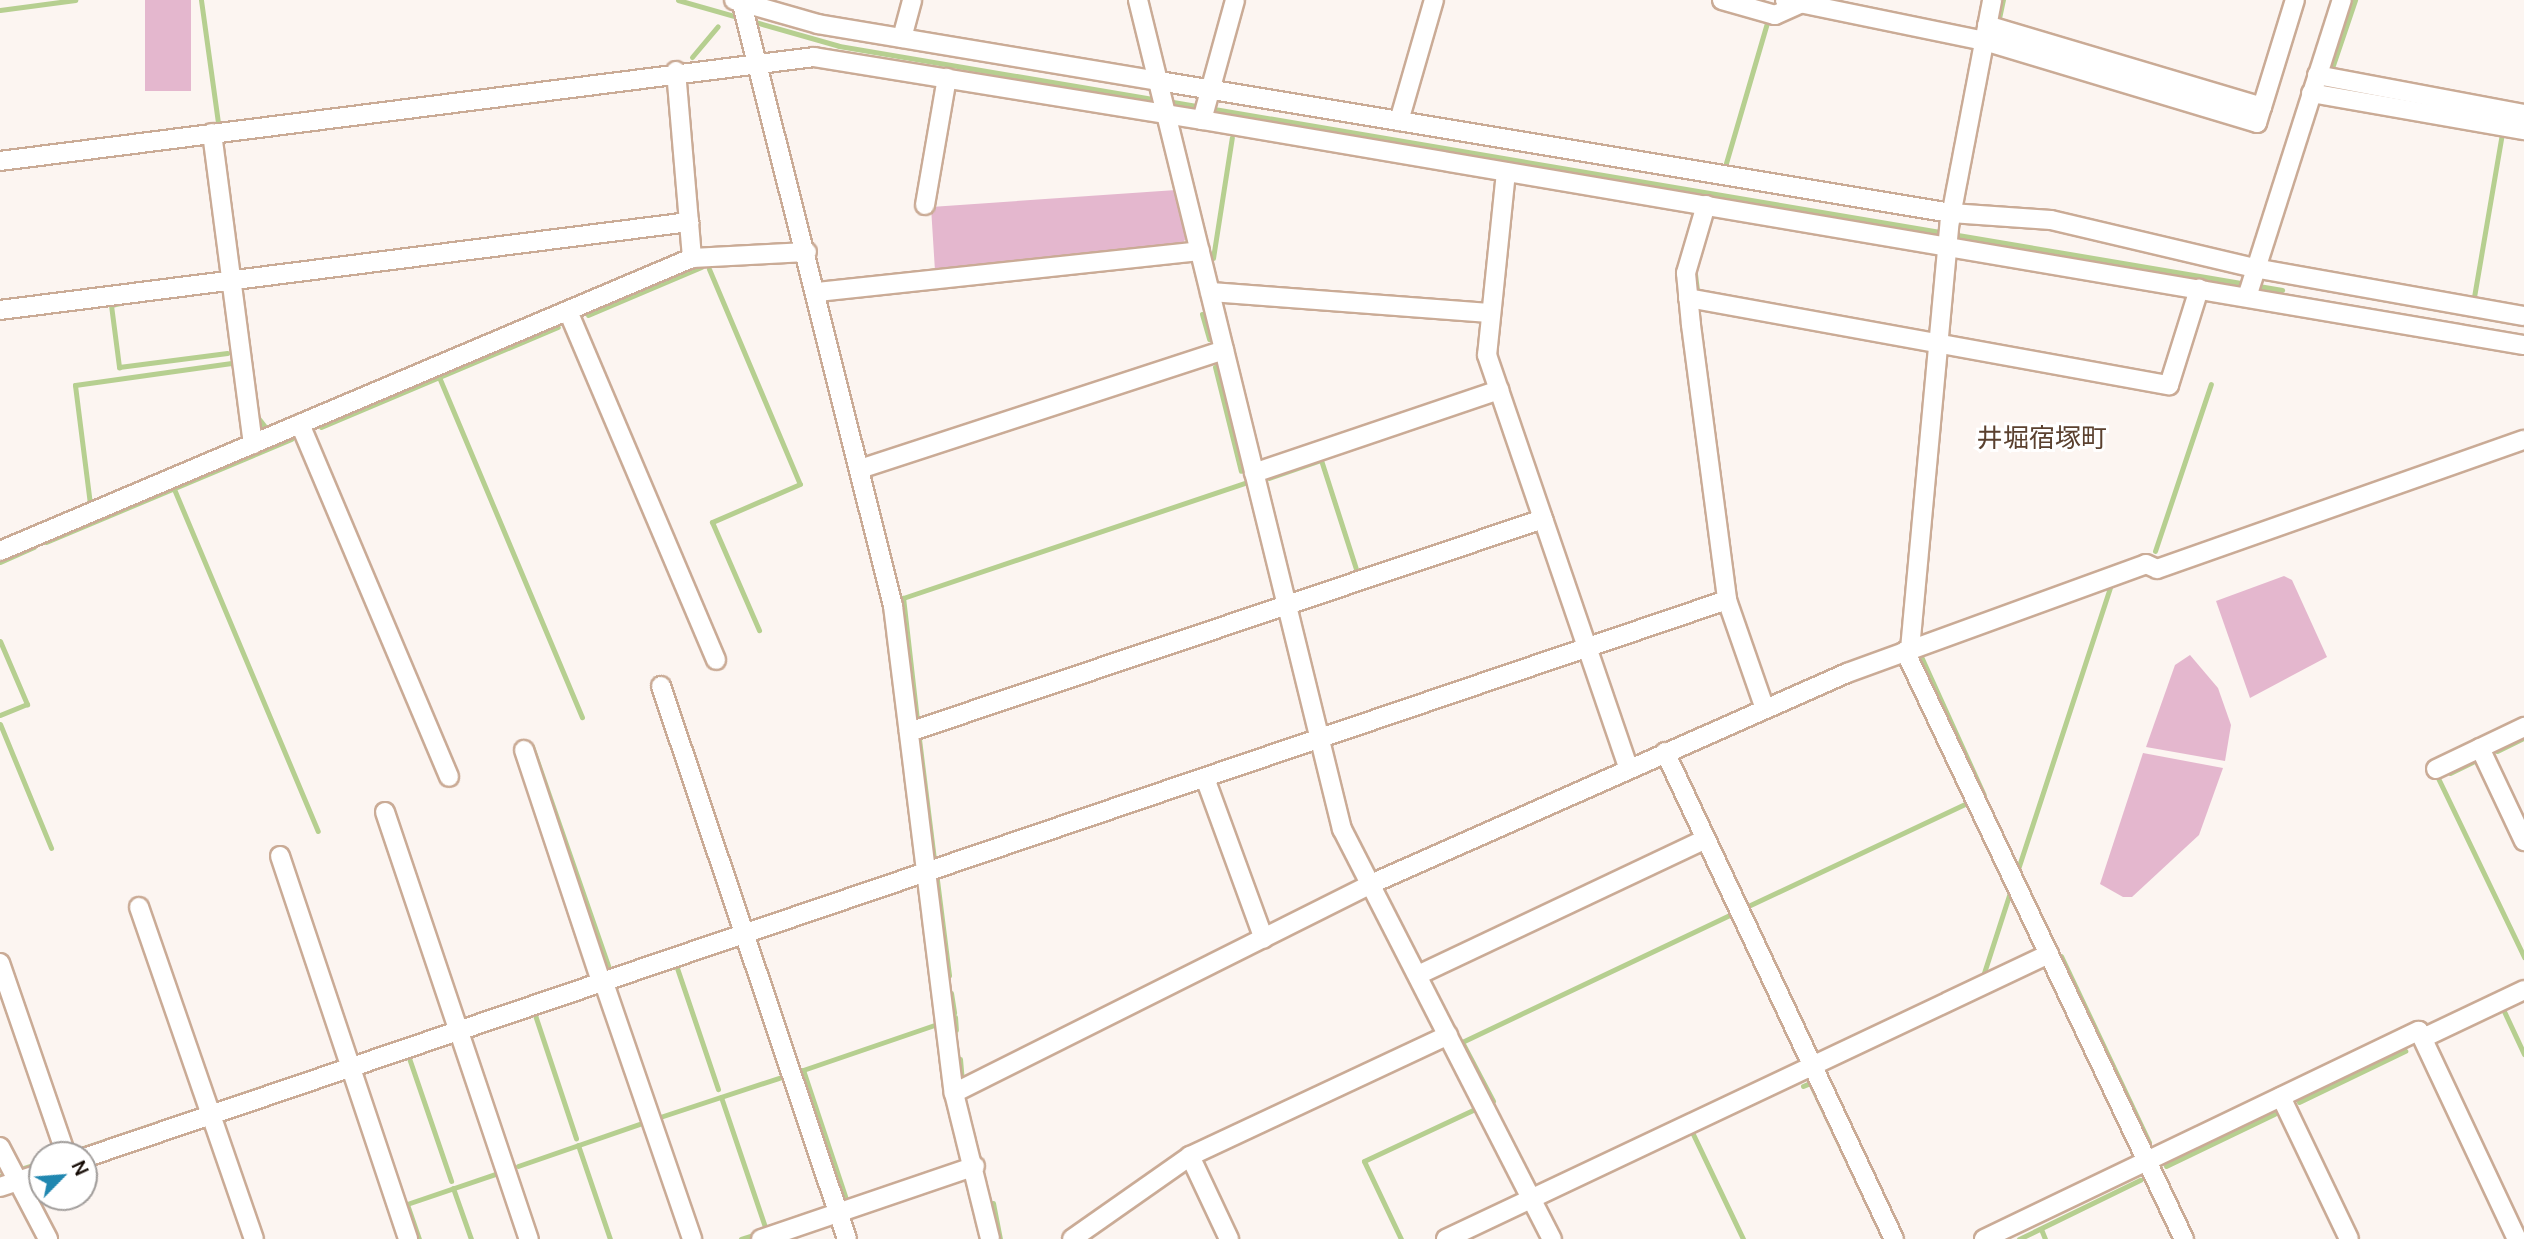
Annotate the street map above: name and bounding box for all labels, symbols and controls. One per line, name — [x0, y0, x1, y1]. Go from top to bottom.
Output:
district label: 井堀宿塚町 — [1977, 422, 2107, 454]
north arrow — [28, 1141, 98, 1211]
text: N — [66, 1156, 95, 1180]

